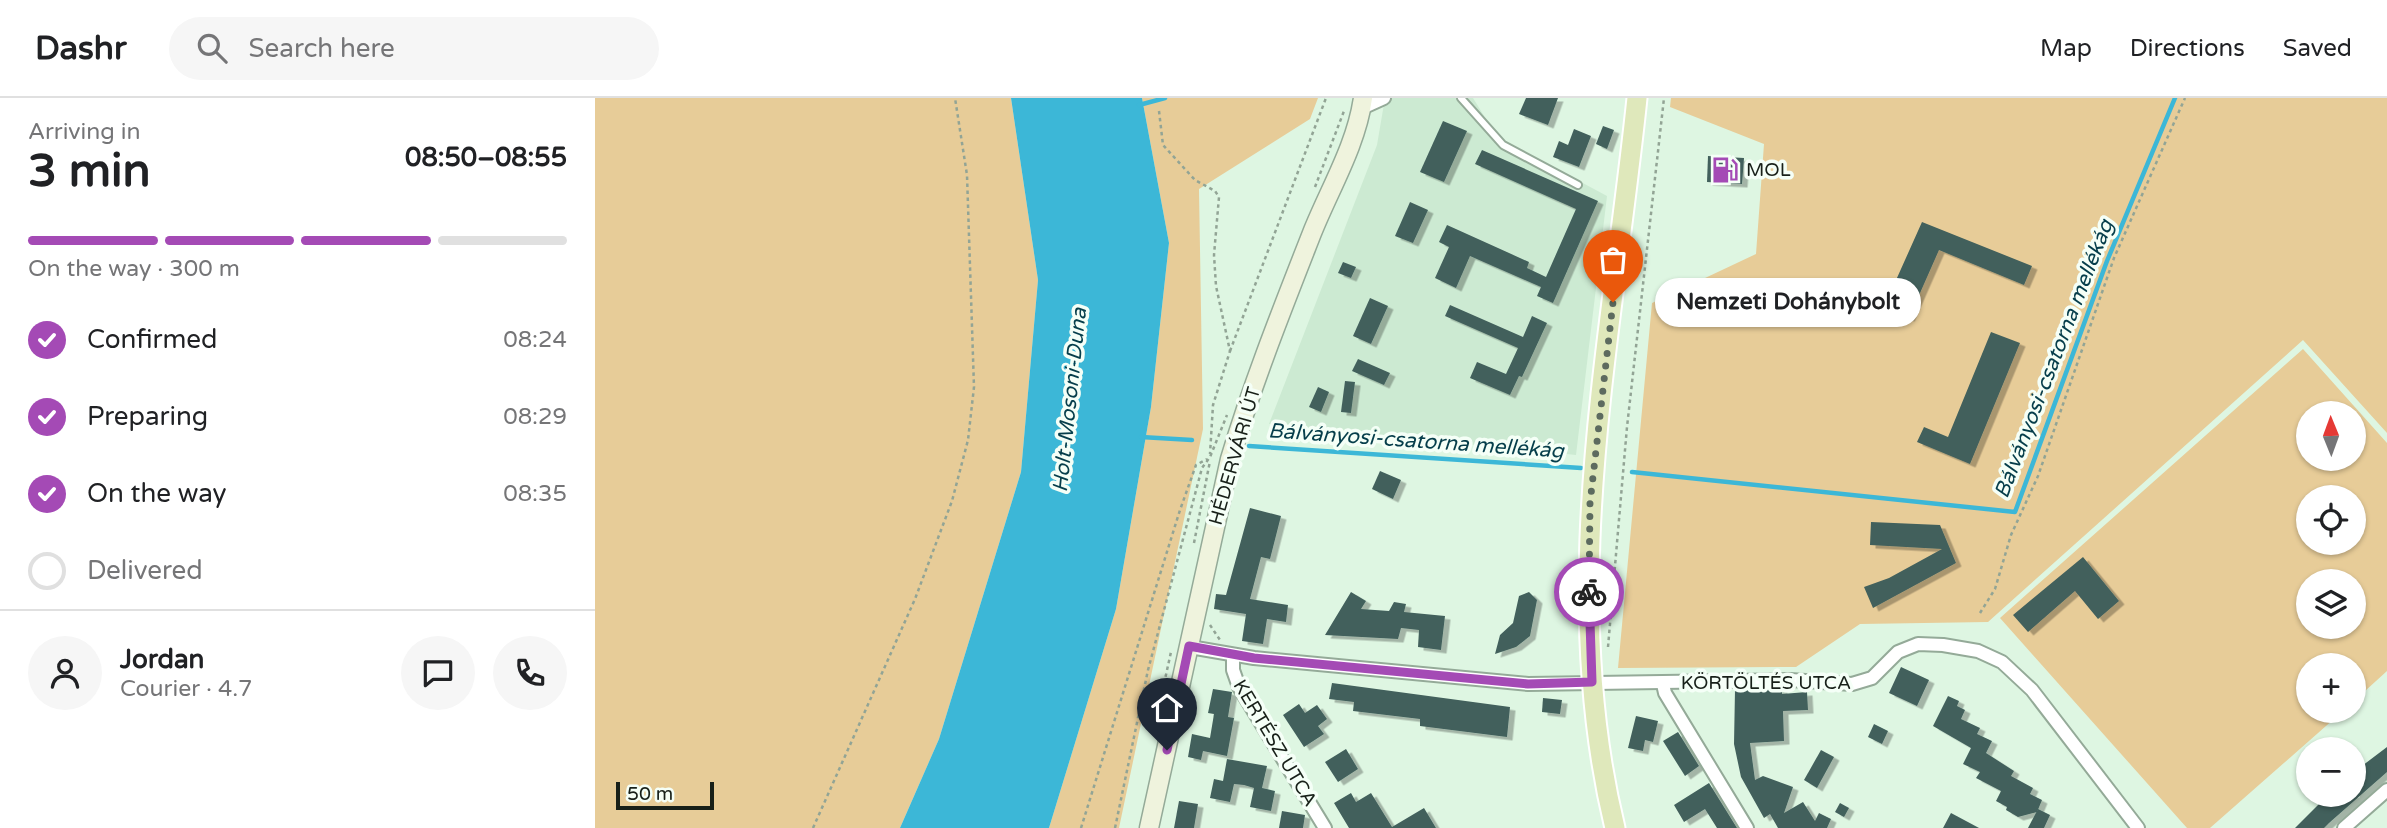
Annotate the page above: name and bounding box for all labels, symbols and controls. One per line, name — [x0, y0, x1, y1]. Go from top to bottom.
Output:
search box — [169, 17, 659, 80]
text: Dashr — [35, 29, 127, 68]
icon: search — [193, 29, 231, 67]
text: Search here — [249, 33, 395, 64]
text: Map — [2040, 34, 2092, 63]
text: Directions — [2130, 34, 2245, 63]
text: Saved — [2283, 34, 2352, 63]
text: Arriving in — [28, 118, 141, 146]
text: 08:50–08:55 — [405, 142, 567, 173]
text: 3 min — [28, 144, 151, 199]
fuel station icon: MOL — [1710, 155, 1740, 185]
place label: MOL — [1746, 159, 1791, 181]
water label: Bálványosi-csatorna mellékág — [1989, 215, 2119, 502]
pin — [1583, 230, 1643, 302]
icon: bag — [1594, 241, 1632, 279]
text: On the way · 300 m — [28, 255, 240, 283]
callout: Nemzeti Dohánybolt — [1655, 278, 1921, 326]
text: Nemzeti Dohánybolt — [1676, 288, 1900, 316]
water label: Holt-Mosoni-Duna — [1048, 305, 1092, 493]
icon: check — [28, 321, 66, 359]
text: Confirmed — [87, 324, 217, 355]
text: 08:24 — [503, 326, 567, 354]
street label: HÉDERVÁRI ÚT — [1204, 384, 1265, 528]
icon: check — [28, 398, 66, 436]
text: Preparing — [87, 401, 208, 432]
north arrow — [2296, 401, 2366, 471]
map controls — [2296, 401, 2366, 807]
text: 08:29 — [503, 403, 567, 431]
water label: Bálványosi-csatorna mellékág — [1267, 418, 1566, 464]
icon: check — [28, 475, 66, 513]
text: On the way — [87, 478, 227, 509]
text: 08:35 — [503, 480, 567, 508]
button: locate — [2296, 485, 2366, 555]
text: Delivered — [87, 555, 203, 586]
courier — [1554, 557, 1624, 627]
button: layers — [2296, 569, 2366, 639]
icon: bike — [1570, 573, 1608, 611]
button: person — [28, 636, 102, 710]
button: chat — [401, 636, 475, 710]
button: phone — [493, 636, 567, 710]
text: Jordan — [120, 644, 204, 675]
button: + — [2296, 653, 2366, 723]
street label: KÖRTÖLTÉS UTCA — [1681, 672, 1851, 694]
text: Courier · 4.7 — [120, 675, 253, 703]
street label: KERTÉSZ UTCA — [1229, 676, 1321, 810]
pin — [1137, 678, 1197, 750]
icon: home — [1148, 689, 1186, 727]
button: − — [2296, 737, 2366, 807]
scale bar — [616, 779, 714, 811]
text: 50 m — [627, 783, 673, 805]

